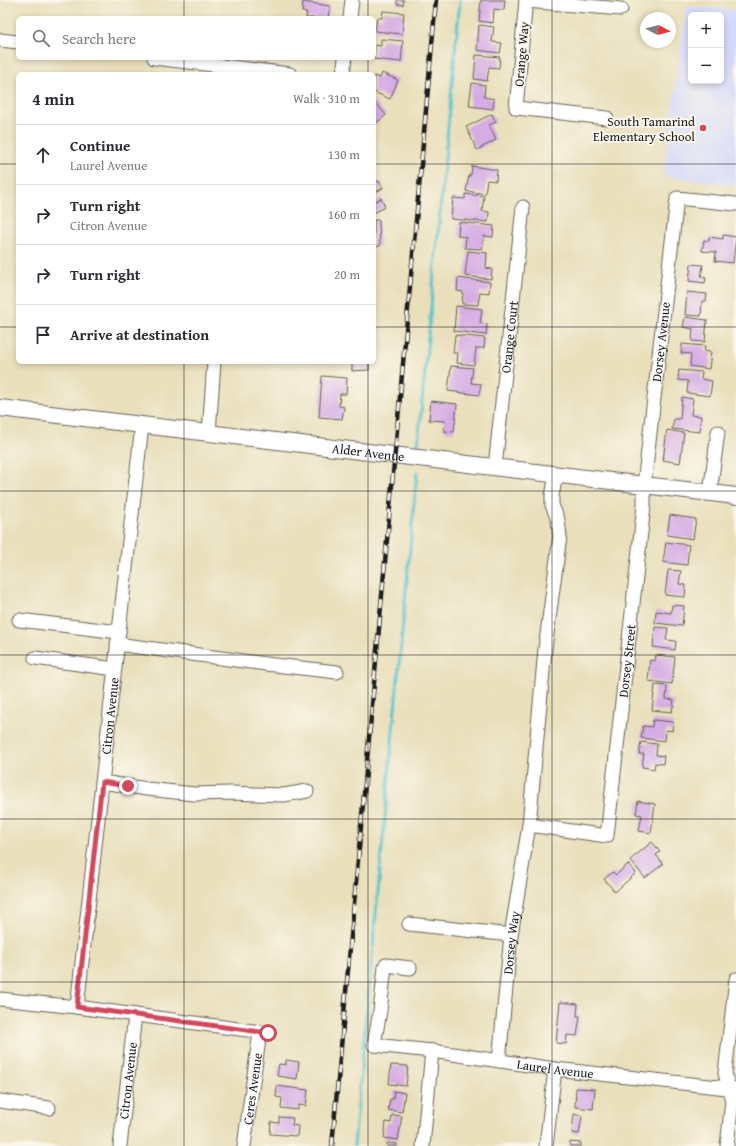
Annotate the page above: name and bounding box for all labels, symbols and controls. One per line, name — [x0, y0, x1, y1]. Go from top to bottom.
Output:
north arrow — [640, 12, 676, 48]
map controls — [688, 12, 724, 84]
button: + — [688, 12, 724, 48]
search box — [16, 16, 376, 60]
street label: Orange Way — [509, 20, 534, 87]
icon: search — [30, 27, 52, 49]
text: Search here — [62, 28, 136, 49]
button: − — [688, 48, 724, 84]
text: 4 min — [32, 86, 74, 111]
text: Walk · 310 m — [293, 89, 360, 108]
place label: South Tamarind Elementary School — [593, 112, 695, 146]
marker: South Tamarind Elementary School — [698, 123, 708, 133]
text: Continue — [70, 135, 131, 156]
icon: ahead — [32, 144, 54, 166]
text: 130 m — [328, 145, 360, 164]
text: Laurel Avenue — [70, 156, 147, 175]
text: Turn right — [70, 195, 141, 216]
icon: right — [32, 204, 54, 226]
text: 160 m — [328, 205, 360, 224]
text: Citron Avenue — [70, 216, 147, 235]
icon: right — [32, 264, 54, 286]
text: Turn right — [70, 264, 141, 285]
text: 20 m — [334, 265, 360, 284]
street label: Orange Court — [496, 299, 523, 374]
street label: Dorsey Avenue — [647, 301, 675, 383]
icon: arrive — [32, 324, 54, 346]
text: Arrive at destination — [70, 324, 209, 345]
street label: Alder Avenue — [331, 439, 406, 466]
street label: Dorsey Street — [614, 623, 641, 698]
street label: Citron Avenue — [96, 676, 124, 755]
route end — [119, 777, 137, 795]
street label: Dorsey Way — [498, 909, 525, 975]
route start — [259, 1024, 277, 1042]
street label: Citron Avenue — [114, 1041, 142, 1120]
street label: Ceres Avenue — [238, 1051, 267, 1126]
street label: Laurel Avenue — [515, 1055, 595, 1083]

